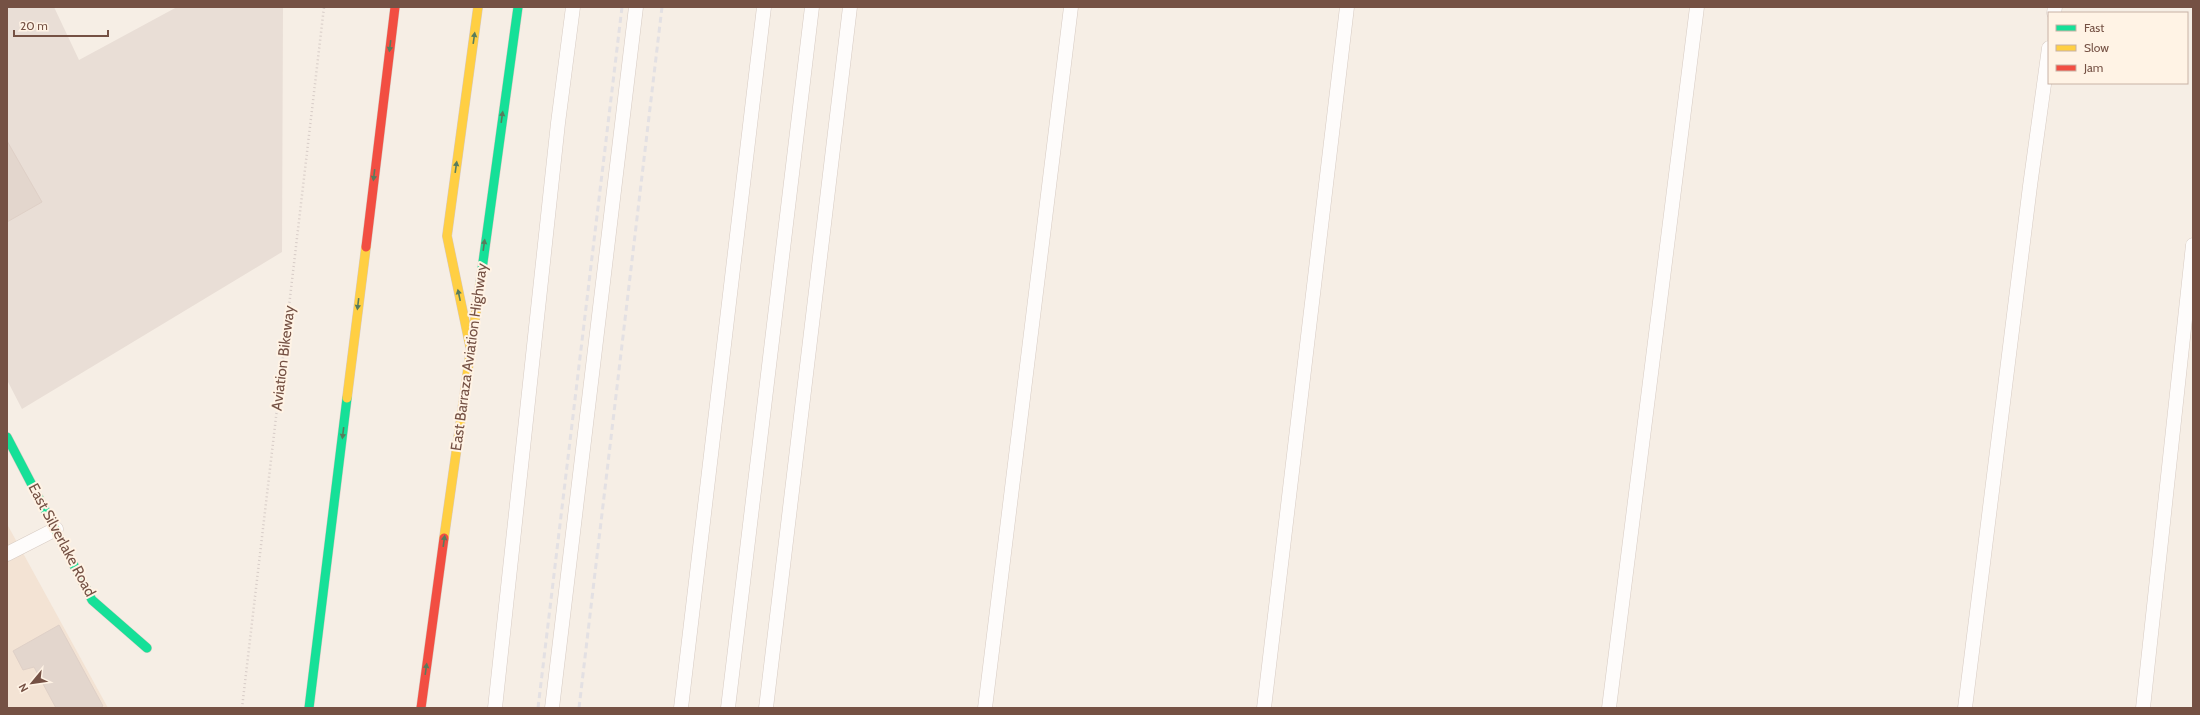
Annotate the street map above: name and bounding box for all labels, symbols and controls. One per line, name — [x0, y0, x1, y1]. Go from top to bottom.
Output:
scale bar — [14, 12, 108, 38]
legend — [2048, 12, 2188, 84]
text: 20 m — [20, 18, 48, 33]
text: Fast — [2084, 20, 2104, 35]
one-way arrow — [471, 32, 477, 44]
one-way arrow — [387, 40, 393, 52]
text: Slow — [2084, 40, 2109, 55]
text: Jam — [2083, 60, 2103, 75]
one-way arrow — [499, 111, 505, 123]
one-way arrow — [453, 161, 459, 173]
one-way arrow — [371, 169, 377, 181]
one-way arrow — [481, 239, 487, 251]
street label: East Barraza Aviation Highway — [447, 262, 491, 452]
one-way arrow — [456, 288, 462, 301]
one-way arrow — [355, 298, 362, 310]
street label: Aviation Bikeway — [268, 304, 298, 412]
one-way arrow — [339, 427, 346, 439]
street label: East Silverlake Road — [25, 480, 99, 600]
one-way arrow — [441, 535, 447, 547]
north arrow — [12, 663, 52, 703]
one-way arrow — [423, 663, 429, 675]
text: N — [15, 681, 31, 695]

